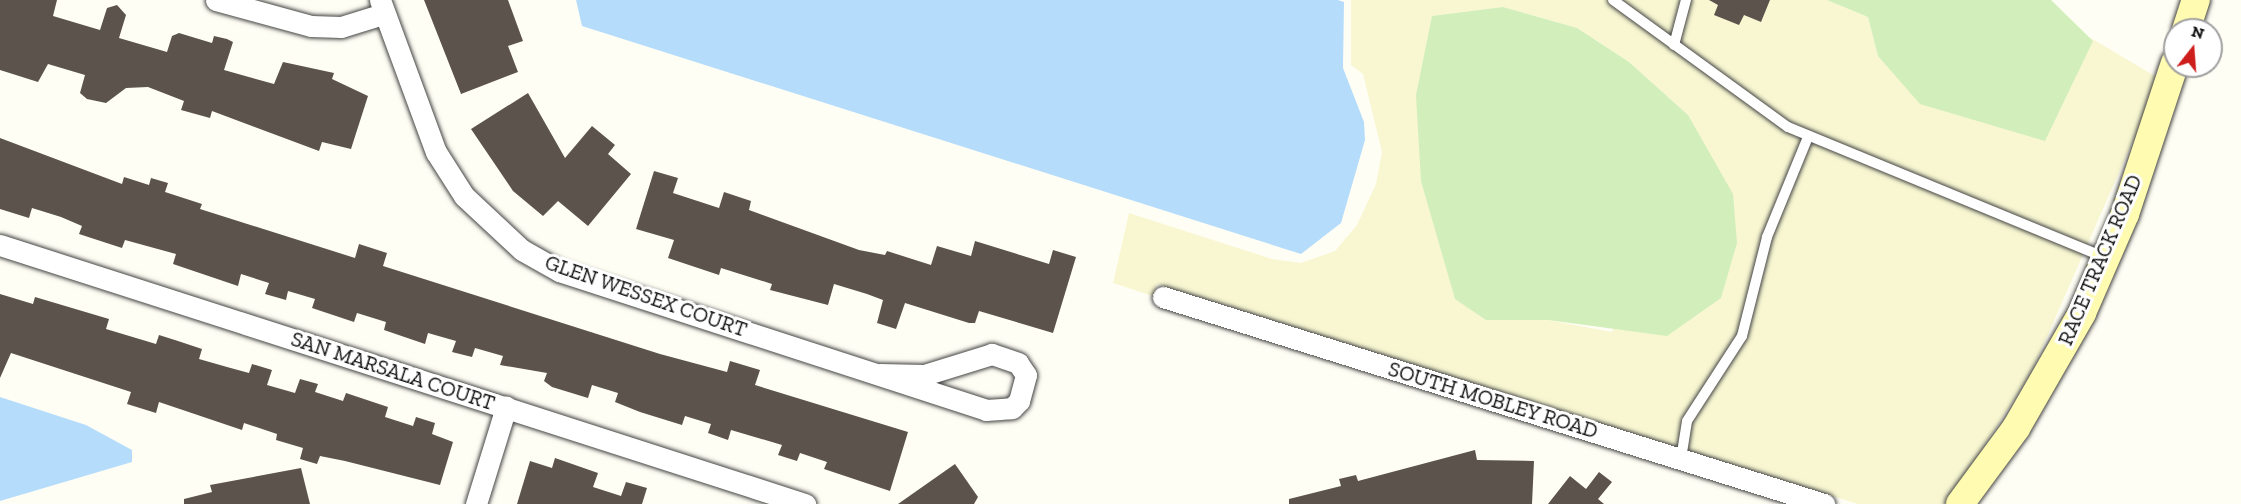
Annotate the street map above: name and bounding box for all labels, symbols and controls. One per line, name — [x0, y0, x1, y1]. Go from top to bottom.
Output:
north arrow — [2163, 18, 2223, 78]
text: N — [2189, 21, 2206, 43]
street label: RACE TRACK ROAD — [2053, 171, 2147, 349]
street label: GLEN WESSEX COURT — [541, 249, 751, 343]
street label: SAN MARSALA COURT — [288, 326, 498, 416]
street label: SOUTH MOBLEY ROAD — [1385, 356, 1601, 444]

